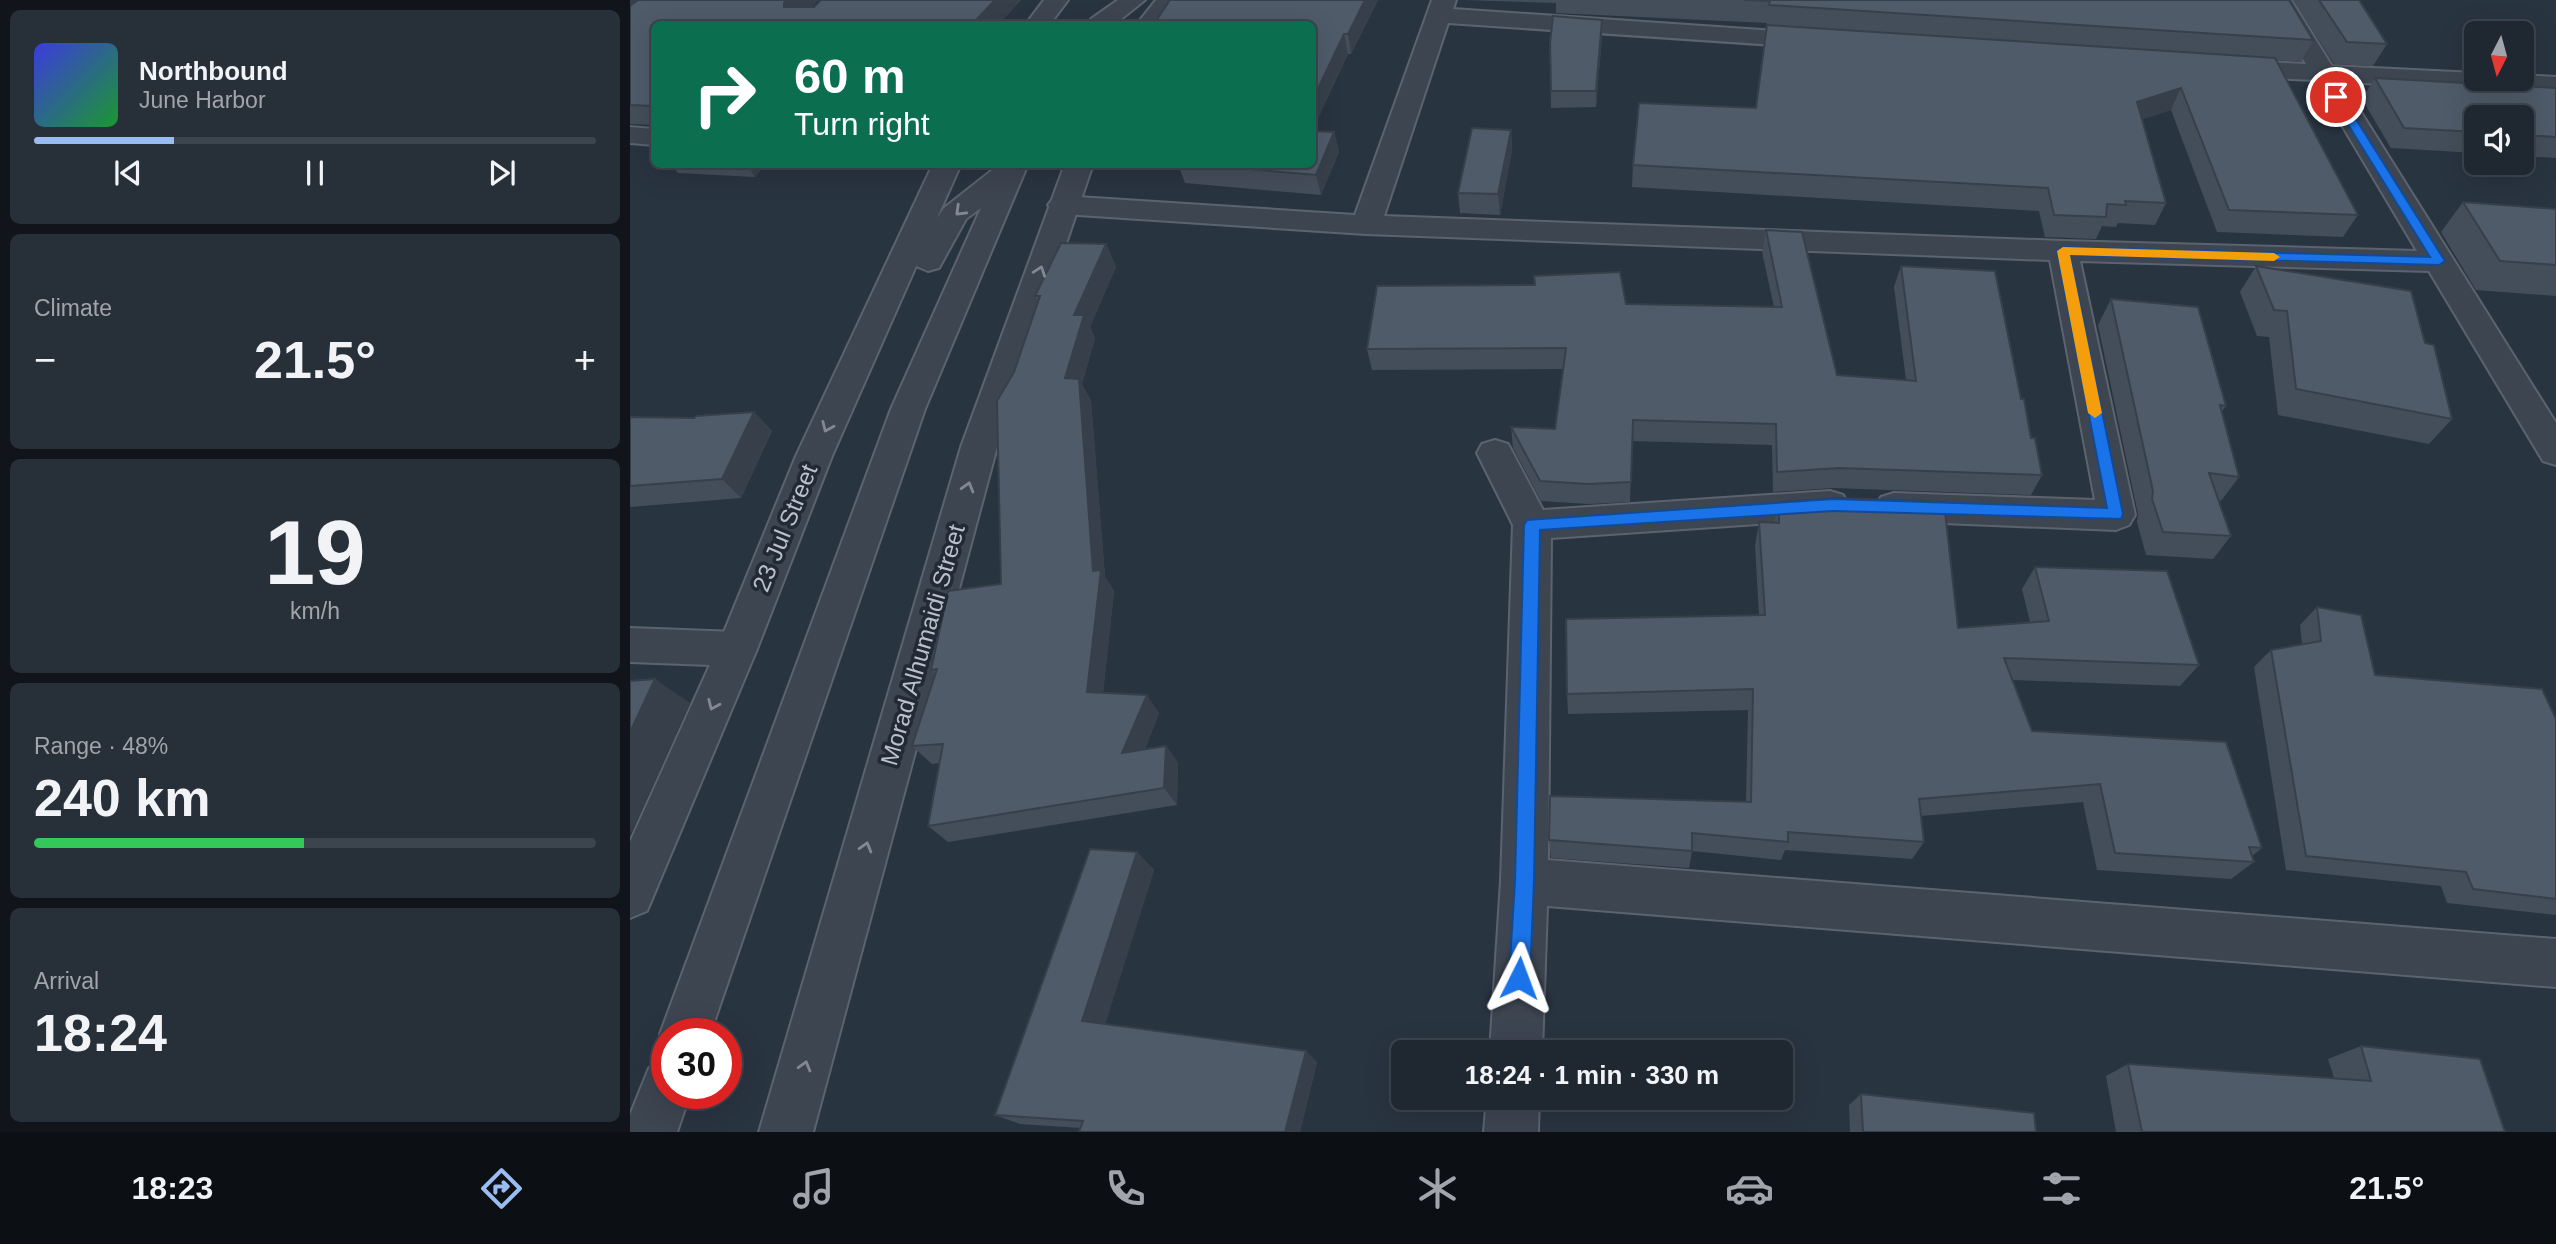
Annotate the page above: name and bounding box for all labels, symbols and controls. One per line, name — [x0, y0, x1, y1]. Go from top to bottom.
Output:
north arrow — [2464, 21, 2534, 91]
map controls — [2464, 21, 2534, 175]
icon: right — [679, 49, 770, 140]
text: 60 m — [794, 49, 906, 103]
text: Northbound — [139, 56, 288, 86]
pin — [2306, 67, 2366, 127]
icon: arrive — [2317, 78, 2355, 116]
text: June Harbor — [139, 87, 266, 113]
button: sound — [2464, 105, 2534, 175]
text: Turn right — [794, 106, 930, 142]
icon: previous — [109, 154, 147, 192]
icon: pause — [296, 154, 334, 192]
icon: next — [483, 154, 521, 192]
one-way arrow — [955, 203, 968, 216]
one-way arrow — [1032, 266, 1046, 278]
text: Climate — [34, 295, 112, 321]
text: 21.5° — [254, 331, 376, 389]
text: − — [34, 339, 56, 381]
text: + — [574, 339, 596, 381]
one-way arrow — [821, 420, 835, 432]
street label: 23 Jul Street — [747, 460, 822, 595]
one-way arrow — [959, 481, 974, 493]
text: 19 — [264, 502, 366, 603]
street label: Morad Alhumaidi Street — [875, 521, 970, 768]
text: km/h — [290, 598, 340, 624]
one-way arrow — [707, 698, 721, 711]
text: Range · 48% — [34, 733, 168, 759]
text: 240 km — [34, 769, 210, 827]
one-way arrow — [858, 842, 873, 854]
position arrow — [1482, 941, 1556, 1015]
text: Arrival — [34, 968, 99, 994]
text: 18:24 — [34, 1004, 167, 1062]
speed limit sign: 30 — [651, 1018, 742, 1109]
text: 18:24 · 1 min · 330 m — [1465, 1060, 1719, 1090]
one-way arrow — [796, 1061, 811, 1073]
icon: directions — [477, 1164, 526, 1213]
icon: music — [789, 1164, 838, 1213]
icon: phone — [1101, 1164, 1150, 1213]
icon: climate — [1413, 1164, 1462, 1213]
icon: car — [1725, 1164, 1774, 1213]
icon: filters — [2037, 1164, 2086, 1213]
text: 18:23 — [132, 1170, 213, 1206]
text: 21.5° — [2349, 1170, 2424, 1206]

